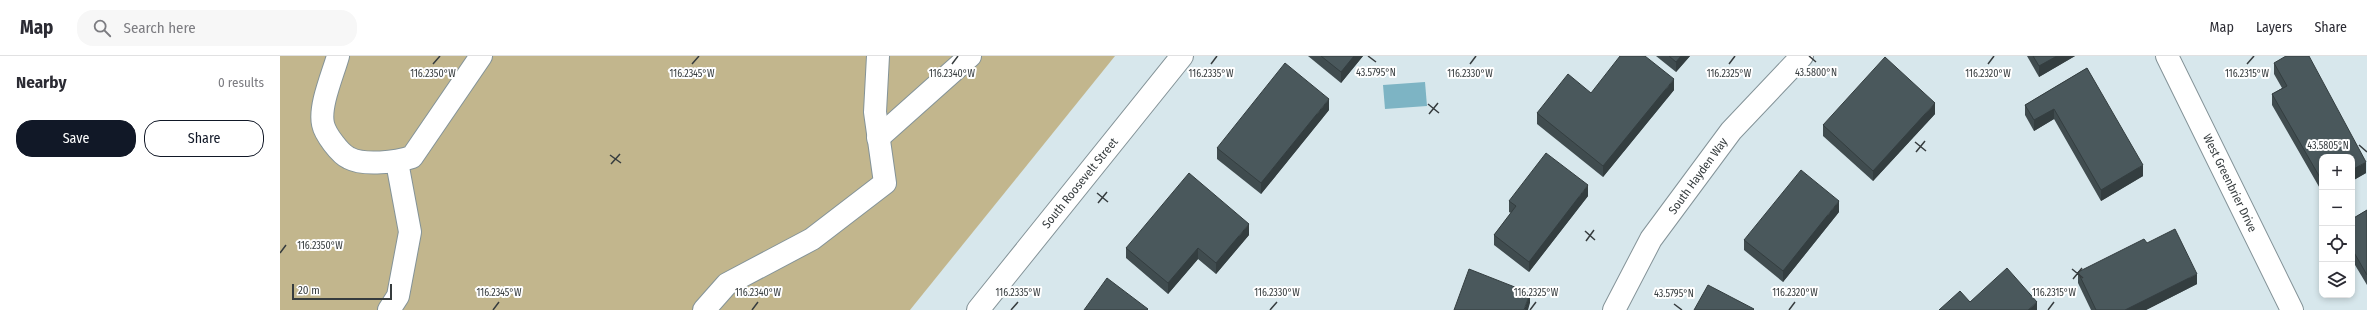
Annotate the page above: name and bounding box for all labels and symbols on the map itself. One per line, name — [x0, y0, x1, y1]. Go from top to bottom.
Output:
text: 43.5795°N — [1356, 67, 1396, 79]
text: 43.5800°N — [1795, 67, 1837, 79]
text: 116.2350°W — [410, 68, 456, 80]
text: 116.2345°W — [670, 68, 715, 80]
text: 116.2340°W — [929, 68, 975, 80]
text: 116.2335°W — [1189, 68, 1234, 80]
text: 116.2330°W — [1447, 68, 1493, 80]
text: 116.2325°W — [1707, 68, 1752, 80]
text: 116.2320°W — [1965, 68, 2011, 80]
text: 116.2315°W — [2225, 68, 2269, 80]
street label: West Greenbrier Drive — [2200, 132, 2260, 234]
street label: South Roosevelt Street — [1039, 135, 1121, 231]
street label: South Hayden Way — [1666, 135, 1731, 217]
text: 43.5805°N — [2307, 140, 2349, 152]
text: 116.2350°W — [297, 240, 343, 252]
scale bar — [292, 282, 392, 301]
text: 116.2345°W — [477, 287, 522, 299]
text: 116.2340°W — [735, 287, 781, 299]
text: 116.2335°W — [996, 287, 1041, 299]
text: 116.2330°W — [1254, 287, 1300, 299]
text: 116.2325°W — [1514, 287, 1559, 299]
text: 116.2320°W — [1772, 287, 1818, 299]
text: 116.2315°W — [2032, 287, 2076, 299]
text: 43.5795°N — [1654, 288, 1694, 300]

